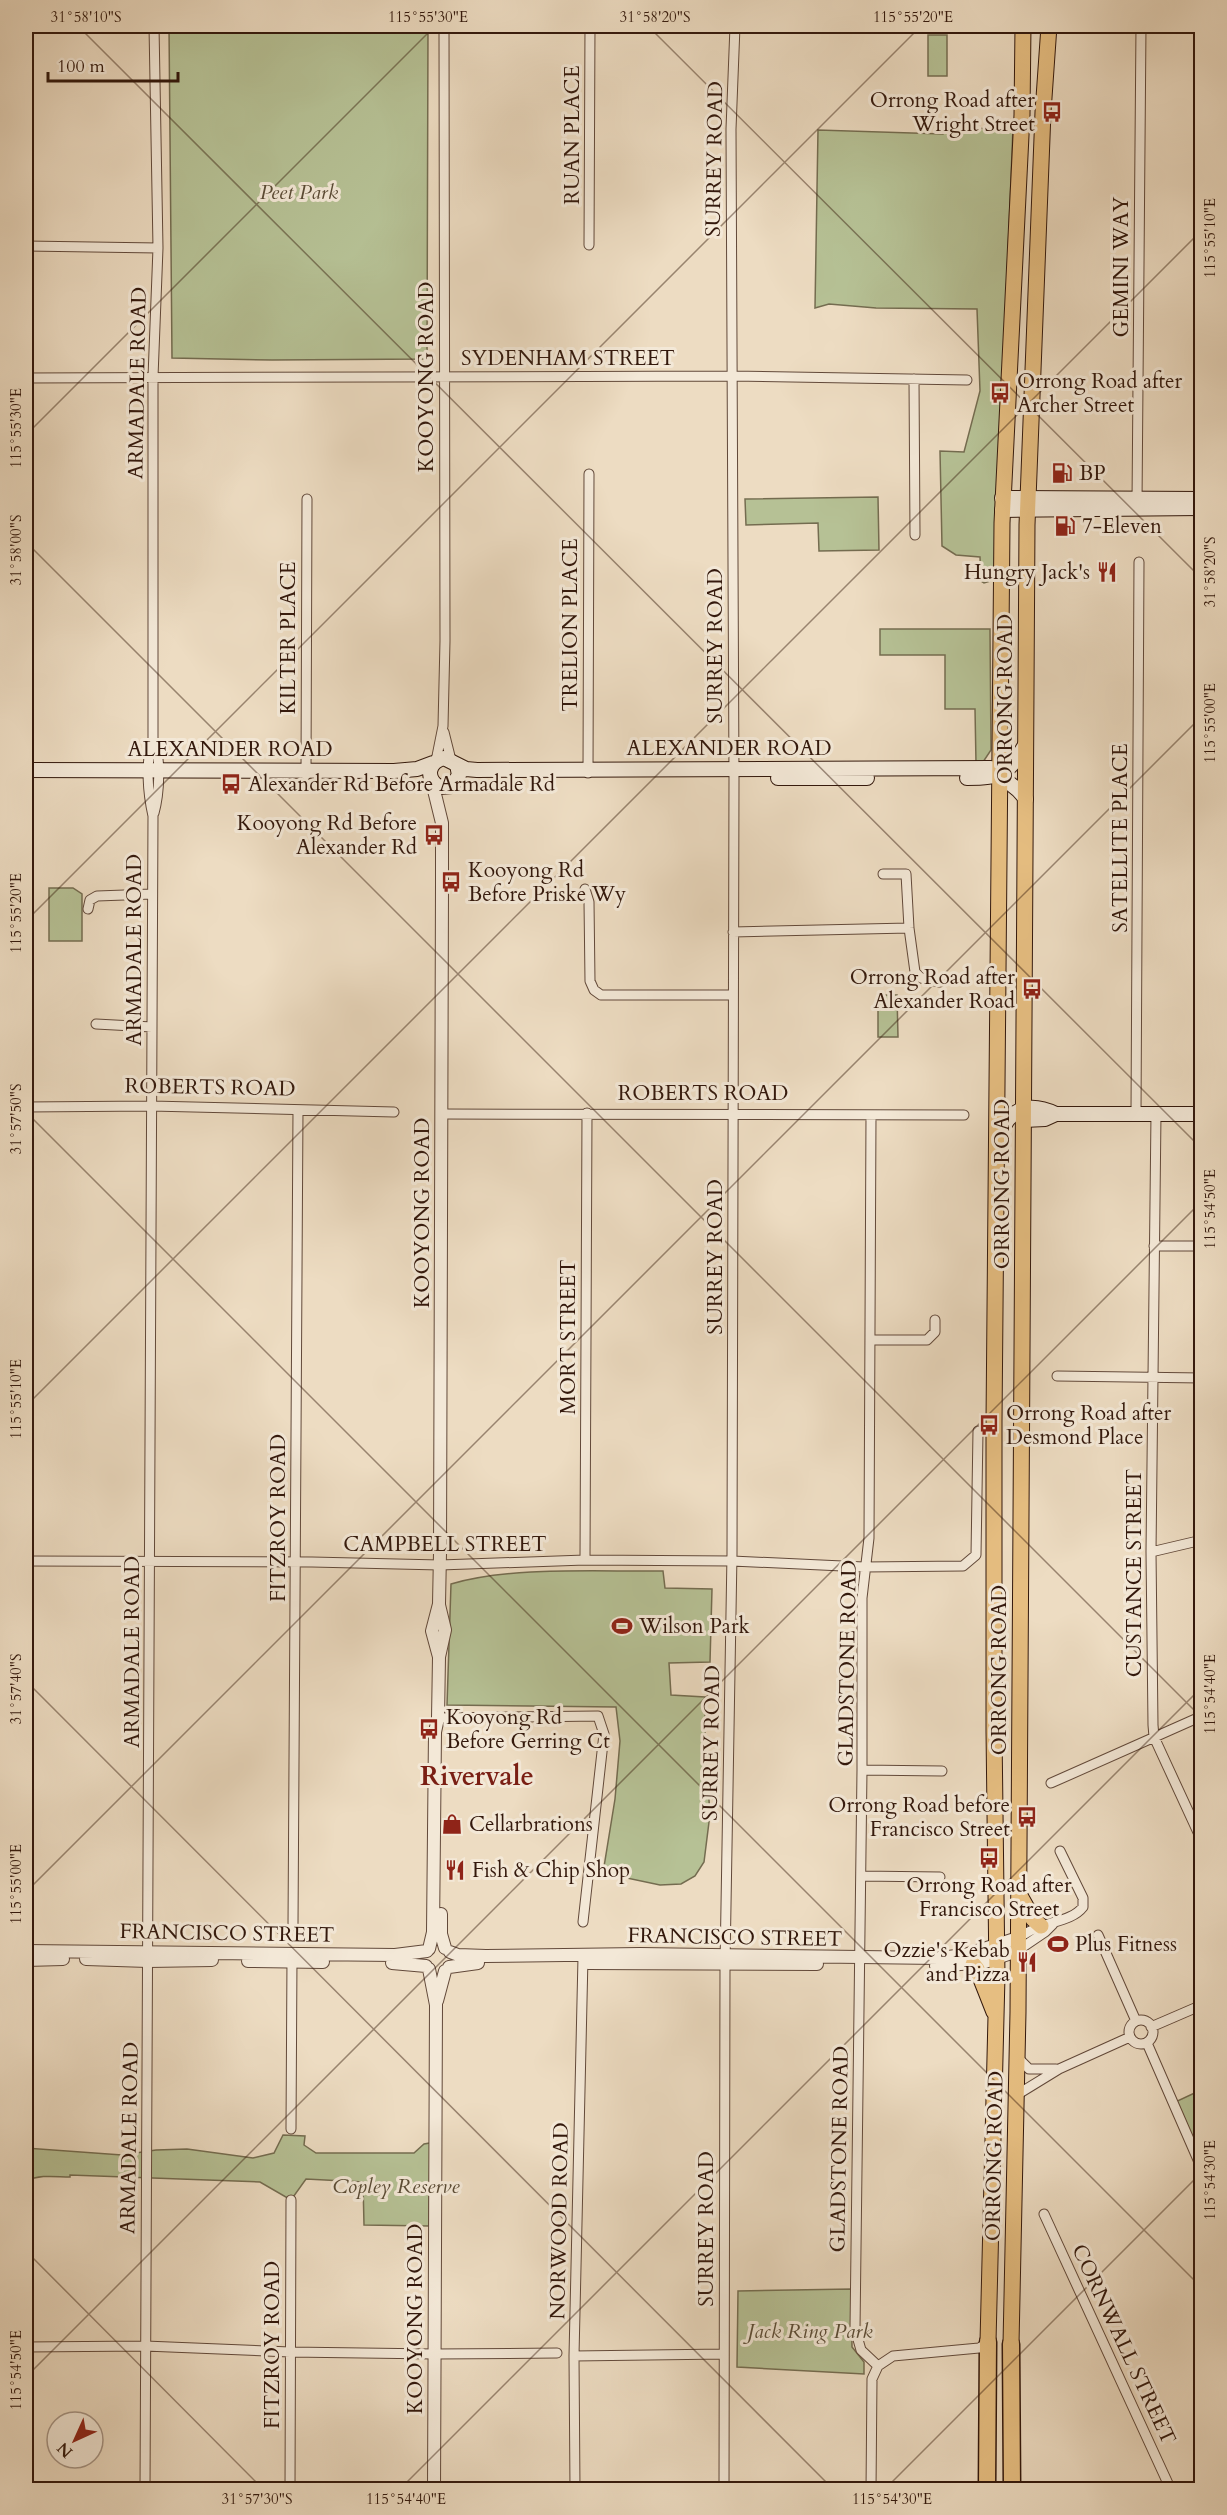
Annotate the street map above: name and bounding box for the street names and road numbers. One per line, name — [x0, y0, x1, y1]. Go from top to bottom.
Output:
street label: RUAN PLACE — [558, 65, 587, 205]
street label: SURREY ROAD — [699, 81, 730, 237]
street label: GEMINI WAY — [1107, 196, 1136, 338]
street label: KOOYONG ROAD — [412, 282, 441, 472]
street label: ARMADALE ROAD — [121, 287, 154, 479]
street label: SYDENHAM STREET — [461, 344, 675, 373]
street label: TRELION PLACE — [556, 538, 585, 712]
street label: KILTER PLACE — [274, 561, 303, 715]
street label: SURREY ROAD — [701, 568, 730, 724]
street label: ORRONG ROAD — [991, 614, 1020, 784]
street label: ALEXANDER ROAD — [627, 734, 831, 763]
street label: ALEXANDER ROAD — [128, 735, 332, 764]
street label: SATELLITE PLACE — [1106, 743, 1135, 933]
street label: ARMADALE ROAD — [120, 854, 149, 1046]
street label: ROBERTS ROAD — [124, 1072, 296, 1103]
street label: ROBERTS ROAD — [618, 1079, 788, 1108]
street label: ORRONG ROAD — [988, 1099, 1017, 1269]
street label: KOOYONG ROAD — [408, 1118, 437, 1308]
street label: SURREY ROAD — [701, 1179, 730, 1335]
street label: MORT STREET — [554, 1259, 583, 1415]
street label: FITZROY ROAD — [264, 1434, 293, 1602]
street label: CUSTANCE STREET — [1120, 1469, 1149, 1677]
street label: CAMPBELL STREET — [343, 1530, 547, 1559]
street label: ARMADALE ROAD — [118, 1556, 147, 1748]
street label: GLADSTONE ROAD — [831, 1559, 864, 1767]
street label: ORRONG ROAD — [985, 1585, 1014, 1755]
street label: SURREY ROAD — [696, 1665, 727, 1821]
street label: FRANCISCO STREET — [119, 1917, 335, 1950]
street label: FRANCISCO STREET — [627, 1921, 843, 1954]
street label: ARMADALE ROAD — [113, 2042, 146, 2234]
street label: GLADSTONE ROAD — [823, 2045, 856, 2253]
street label: ORRONG ROAD — [979, 2071, 1010, 2241]
street label: NORWOOD ROAD — [543, 2122, 576, 2320]
street label: SURREY ROAD — [692, 2151, 721, 2307]
street label: KOOYONG ROAD — [401, 2224, 430, 2414]
street label: CORNWALL STREET — [1064, 2239, 1183, 2449]
street label: FITZROY ROAD — [258, 2261, 287, 2429]

